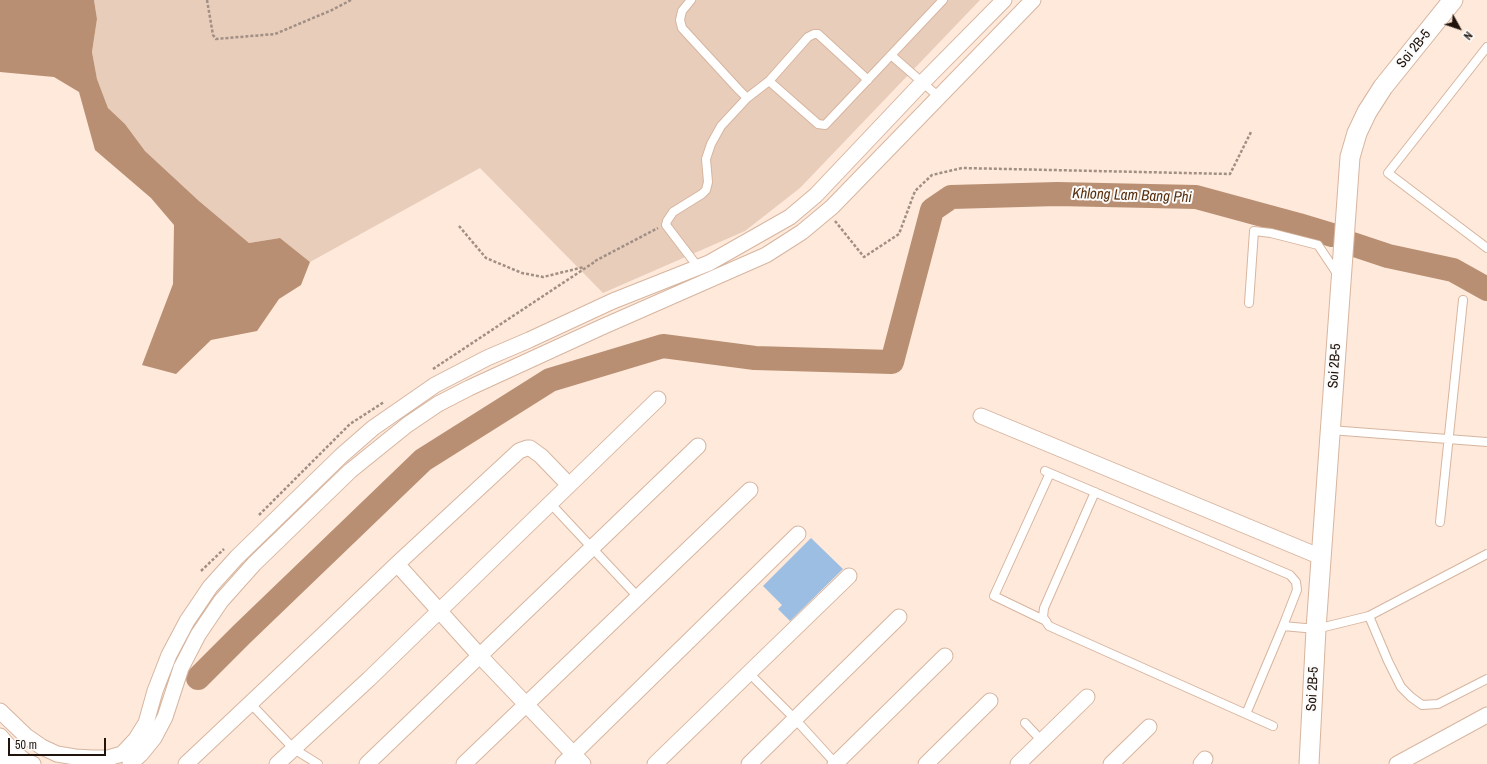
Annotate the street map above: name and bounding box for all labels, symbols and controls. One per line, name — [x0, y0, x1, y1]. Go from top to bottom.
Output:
north arrow — [1439, 8, 1479, 48]
street label: Soi 2B-5 — [1393, 26, 1435, 72]
text: N — [1461, 29, 1476, 43]
water label: Khlong Lam Bang Phi — [1072, 185, 1192, 207]
street label: Soi 2B-5 — [1325, 343, 1345, 389]
street label: Soi 2B-5 — [1303, 666, 1323, 712]
scale bar — [10, 730, 108, 756]
text: 50 m — [15, 737, 37, 753]

